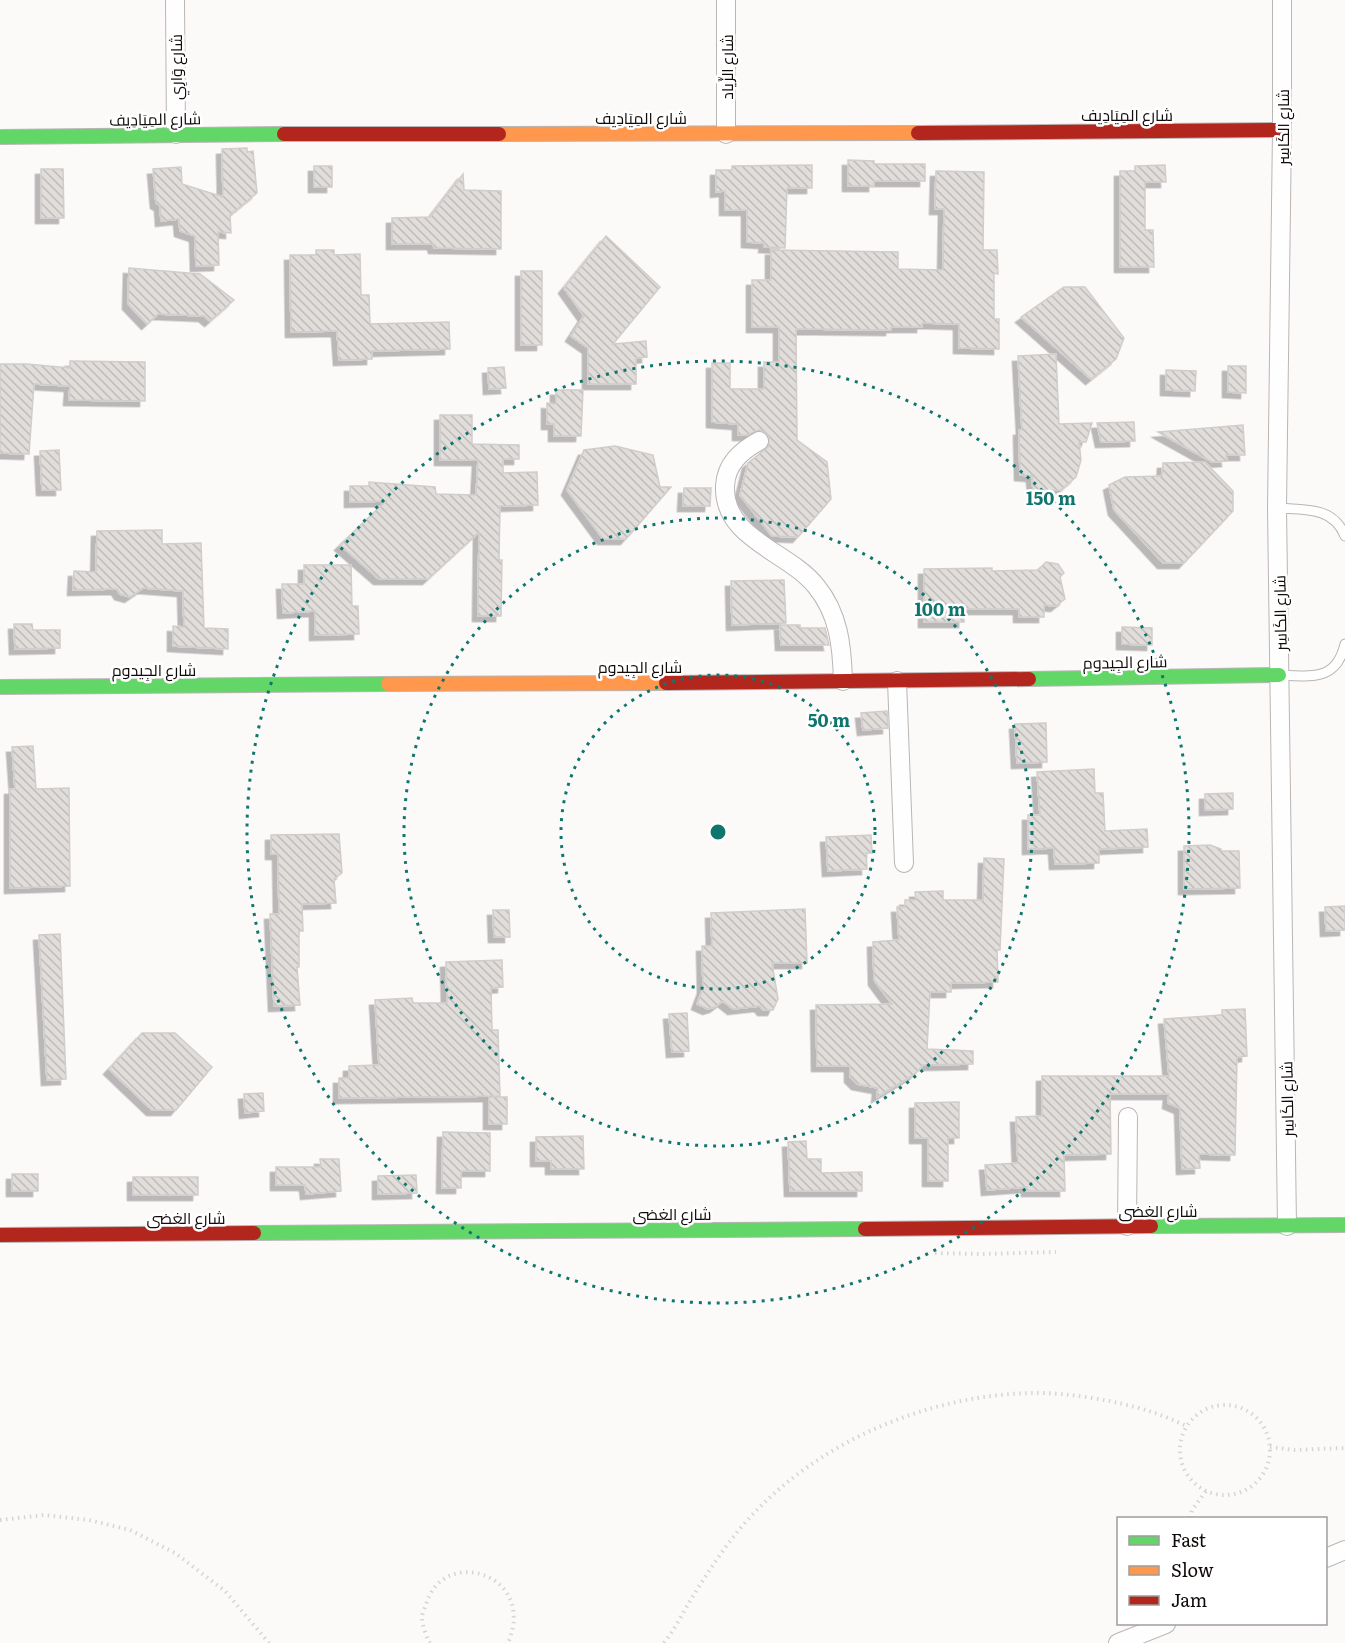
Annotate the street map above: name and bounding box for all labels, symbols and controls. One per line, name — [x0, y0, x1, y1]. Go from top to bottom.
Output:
street label: شارع وَارِي — [163, 34, 190, 100]
street label: شارع الزِّياد — [714, 34, 739, 100]
street label: شارع الكَاسِر — [1270, 89, 1295, 166]
street label: شارع المِيَادِيف — [1081, 102, 1173, 127]
street label: شارع المِيَادِيف — [109, 105, 201, 132]
street label: شارع المِيَادِيف — [595, 105, 687, 130]
text: 150 m — [1026, 484, 1076, 511]
street label: شارع الكَاسِر — [1266, 575, 1293, 652]
text: 100 m — [914, 595, 966, 622]
street label: شارع الجِيدوم — [1083, 648, 1167, 675]
street label: شارع الجِيدوم — [598, 654, 682, 679]
street label: شارع الجِيدوم — [112, 657, 196, 682]
text: 50 m — [808, 706, 850, 733]
centre of rings — [708, 822, 728, 842]
street label: شارع الكَاسِر — [1273, 1061, 1300, 1138]
street label: شارع الغضى — [1118, 1198, 1198, 1223]
street label: شارع الغضى — [632, 1201, 712, 1226]
street label: شارع الغضى — [146, 1205, 226, 1230]
legend — [1117, 1517, 1327, 1625]
text: Fast — [1171, 1526, 1207, 1553]
text: Slow — [1171, 1556, 1214, 1583]
text: Jam — [1171, 1586, 1207, 1613]

